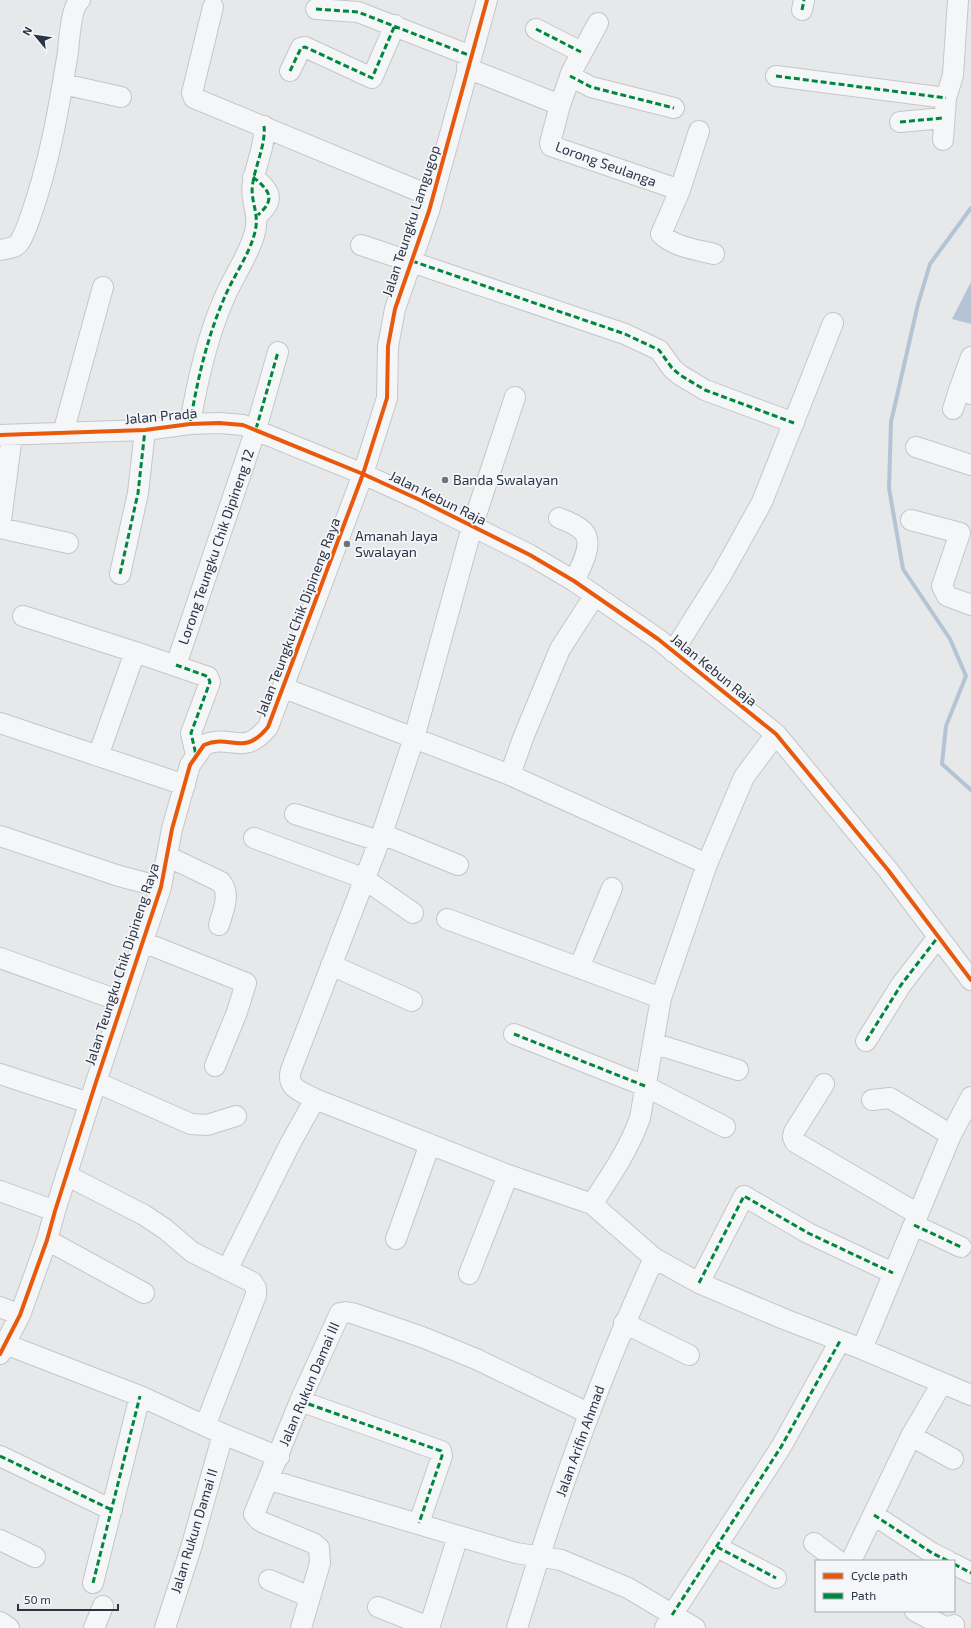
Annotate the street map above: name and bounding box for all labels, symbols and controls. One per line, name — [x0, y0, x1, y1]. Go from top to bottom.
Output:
north arrow — [16, 16, 56, 56]
text: N — [19, 24, 34, 38]
street label: Lorong Seulanga — [553, 137, 659, 190]
street label: Jalan Teungku Lamgugop — [378, 143, 443, 299]
street label: Jalan Prada — [124, 404, 198, 427]
street label: Lorong Teungku Chik Dipineng 12 — [174, 447, 257, 647]
street label: Jalan Kebun Raja — [387, 467, 490, 528]
place label: Banda Swalayan — [453, 471, 558, 488]
marker: Banda Swalayan — [440, 475, 450, 485]
street label: Jalan Teungku Chik Dipineng Raya — [252, 515, 343, 719]
place label: Amanah Jaya Swalayan — [355, 527, 438, 560]
marker: Amanah Jaya Swalayan — [342, 539, 352, 549]
street label: Jalan Kebun Raja — [668, 630, 761, 710]
street label: Jalan Teungku Chik Dipineng Raya — [81, 861, 162, 1067]
street label: Jalan Rukun Damai III — [275, 1319, 342, 1448]
street label: Jalan Arifin Ahmad — [551, 1383, 608, 1499]
street label: Jalan Rukun Damai II — [166, 1466, 221, 1595]
legend — [815, 1560, 955, 1612]
text: Cycle path — [851, 1568, 908, 1582]
scale bar — [18, 1586, 118, 1612]
text: Path — [851, 1588, 876, 1602]
text: 50 m — [24, 1592, 51, 1606]

